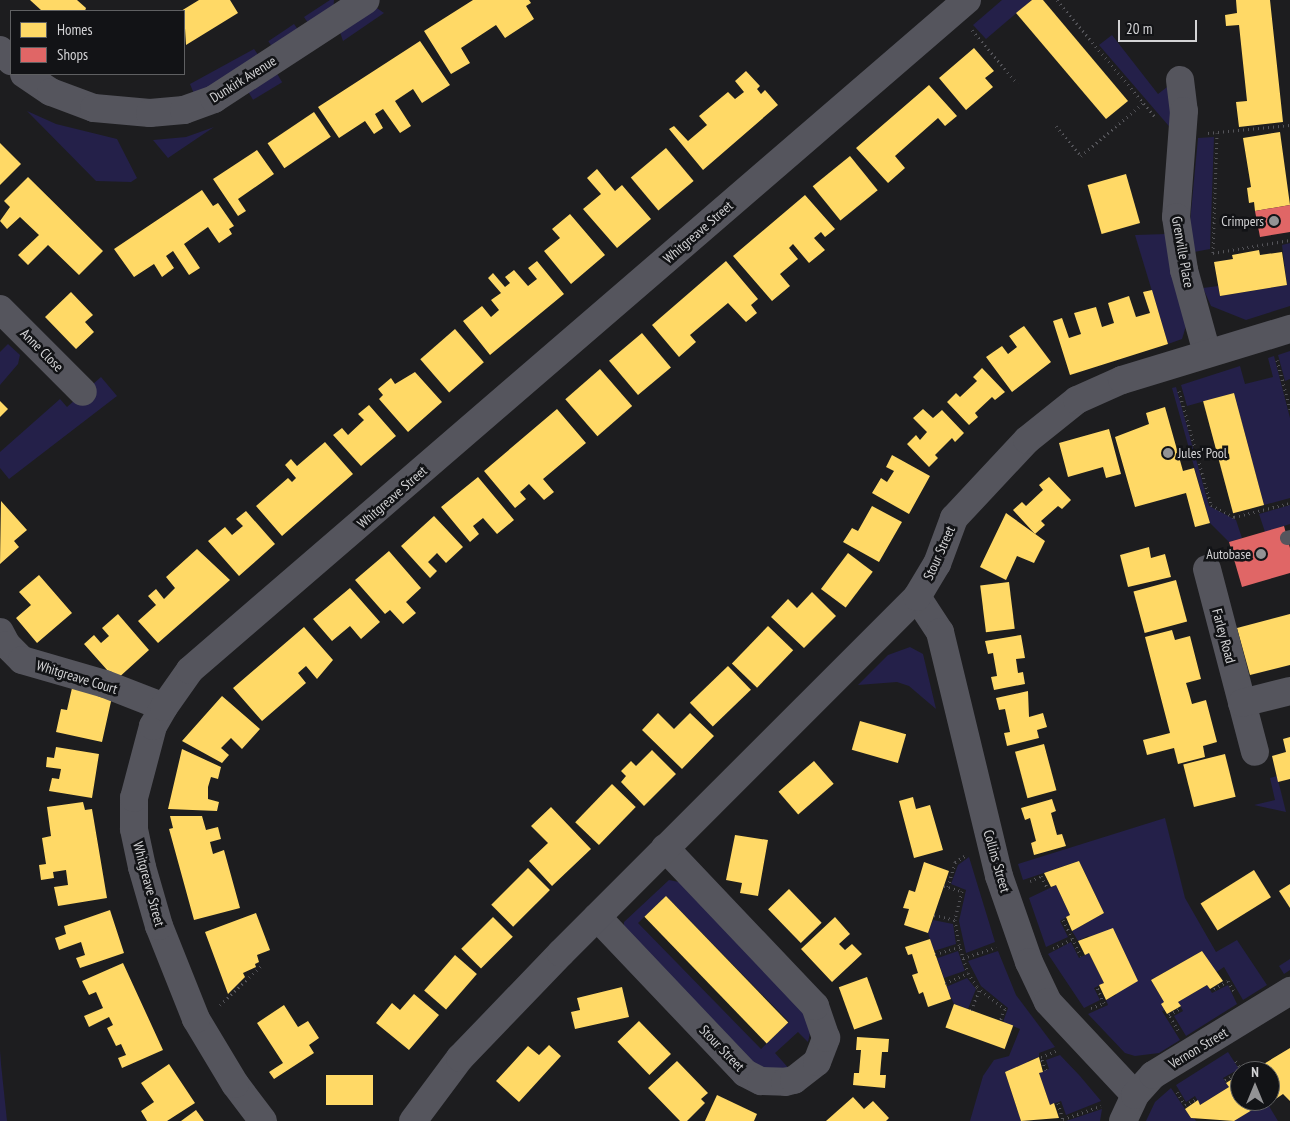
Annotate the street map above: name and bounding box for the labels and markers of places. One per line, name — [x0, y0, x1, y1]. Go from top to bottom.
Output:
place label: Crimpers — [1221, 213, 1264, 229]
marker: Crimpers — [1268, 215, 1280, 227]
place label: Jules' Pool — [1178, 445, 1228, 461]
marker: Jules' Pool — [1162, 447, 1174, 459]
place label: Autobase — [1206, 546, 1251, 562]
marker: Autobase — [1255, 548, 1267, 560]

